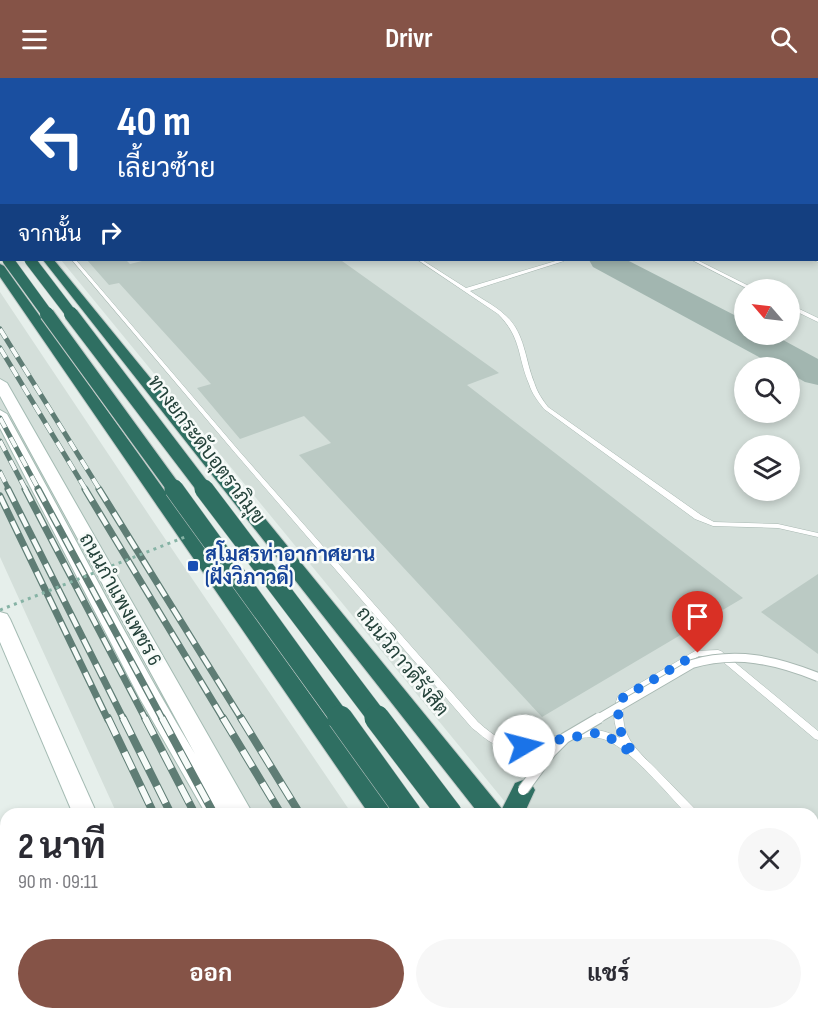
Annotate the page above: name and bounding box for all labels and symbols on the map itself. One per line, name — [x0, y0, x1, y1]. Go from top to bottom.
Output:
north arrow — [734, 279, 800, 345]
street label: ทางยกระดับอุตราภิมุข — [142, 370, 271, 529]
street label: ถนนกำแพงเพชร 6 — [74, 529, 167, 670]
place label: สโมสรท่าอากาศยาน (ฝั่งวิภาวดี) — [205, 540, 375, 590]
marker: สโมสรท่าอากาศยาน (ฝั่งวิภาวดี) — [186, 559, 200, 573]
pin — [672, 591, 723, 653]
street label: ถนนวิภาวดีรังสิต — [351, 601, 455, 721]
position arrow — [492, 714, 556, 778]

